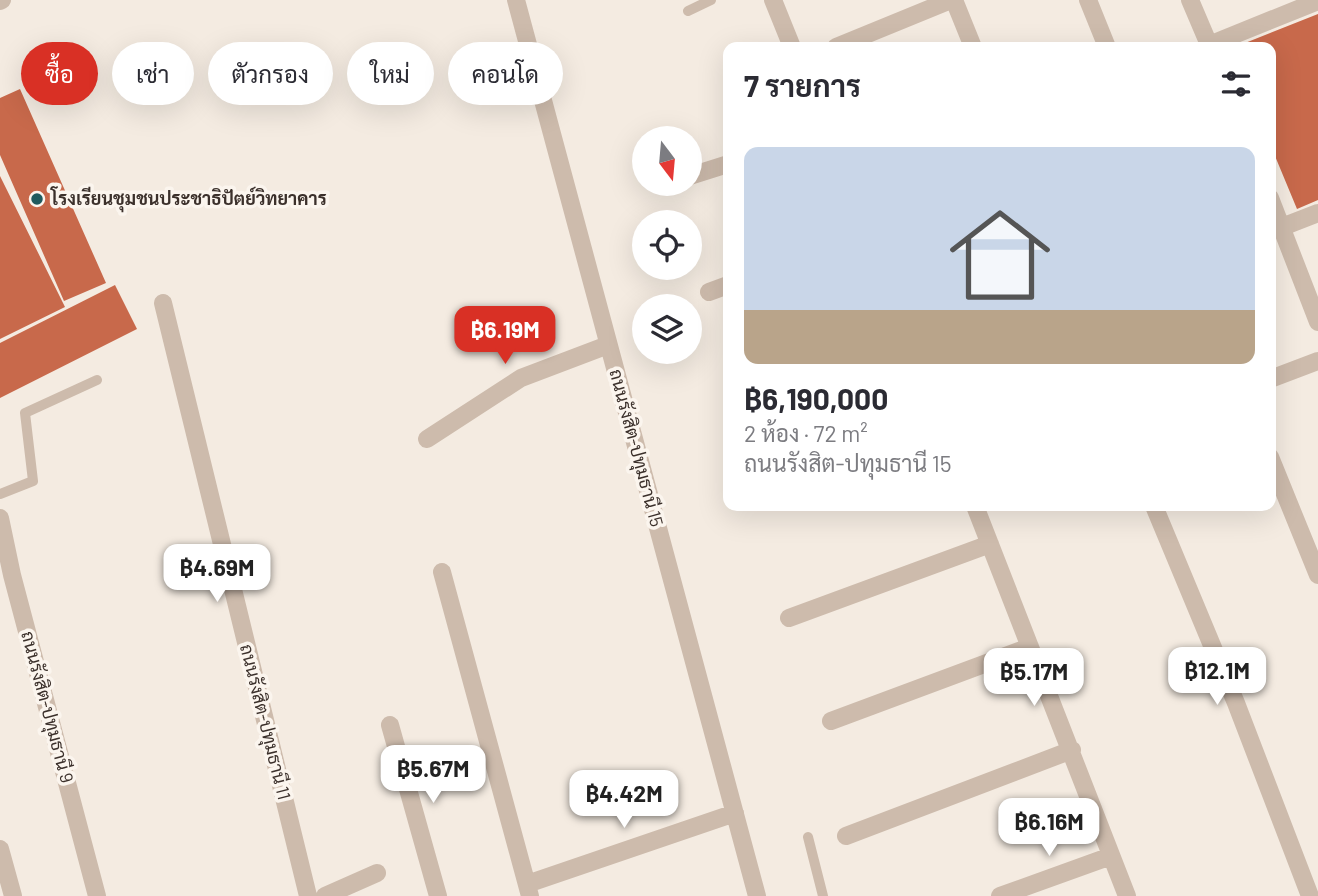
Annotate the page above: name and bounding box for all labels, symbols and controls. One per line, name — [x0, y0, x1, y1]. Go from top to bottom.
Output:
chip: ซื้อ — [21, 42, 98, 105]
chip: เช่า — [112, 42, 194, 105]
chip: ตัวกรอง — [208, 42, 333, 105]
chip: ใหม่ — [347, 42, 434, 105]
chip: คอนโด — [448, 42, 563, 105]
icon: filters — [1217, 65, 1255, 103]
text: 7 รายการ — [744, 67, 861, 103]
north arrow — [632, 126, 702, 196]
map controls — [632, 126, 702, 364]
place label: โรงเรียนชุมชนประชาธิปัตย์วิทยาคาร — [50, 186, 327, 213]
marker: โรงเรียนชุมชนประชาธิปัตย์วิทยาคาร — [29, 191, 45, 207]
icon: home — [937, 192, 1063, 318]
button: locate — [632, 210, 702, 280]
button: layers — [632, 294, 702, 364]
pin: ฿6.19M — [448, 306, 562, 366]
text: ฿6.19M — [470, 315, 540, 343]
street label: ถนนรังสิต-ปทุมธานี 15 — [603, 366, 670, 530]
text: ฿6,190,000 — [744, 380, 888, 416]
text: 2 ห้อง · 72 m² — [744, 419, 868, 447]
text: ถนนรังสิต-ปทุมธานี 15 — [744, 449, 952, 477]
pin: ฿4.69M — [160, 544, 274, 604]
text: ฿4.69M — [179, 553, 255, 581]
street label: ถนนรังสิต-ปทุมธานี 9 — [15, 628, 80, 786]
street label: ถนนรังสิต-ปทุมธานี 11 — [234, 641, 297, 802]
pin: ฿5.17M — [977, 648, 1091, 708]
pin: ฿12.1M — [1160, 648, 1274, 707]
text: ฿12.1M — [1184, 656, 1250, 684]
text: ฿5.17M — [1000, 657, 1068, 685]
pin: ฿5.67M — [376, 746, 490, 805]
text: ฿5.67M — [397, 754, 469, 782]
pin: ฿4.42M — [567, 770, 681, 830]
text: ฿4.42M — [585, 779, 663, 807]
pin: ฿6.16M — [992, 798, 1106, 858]
text: ฿6.16M — [1014, 807, 1084, 835]

